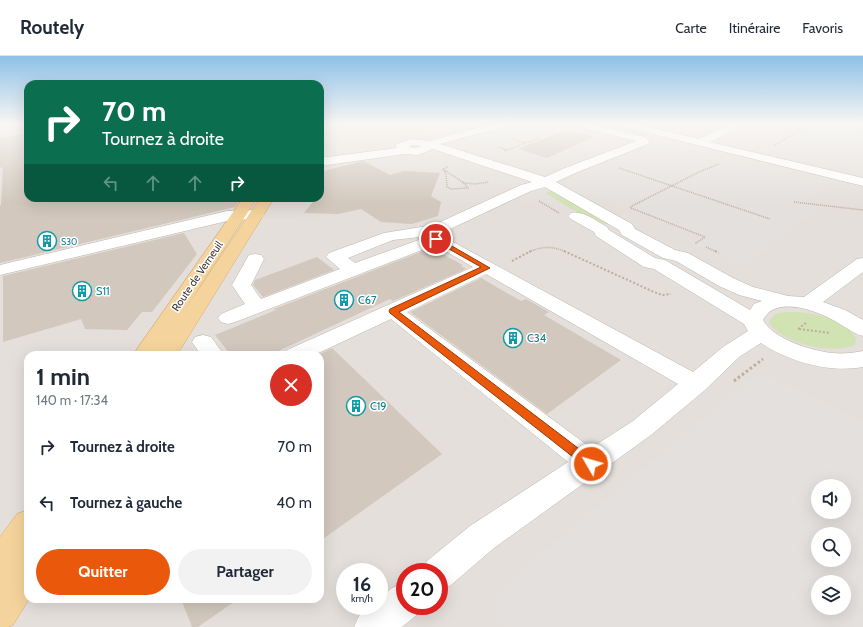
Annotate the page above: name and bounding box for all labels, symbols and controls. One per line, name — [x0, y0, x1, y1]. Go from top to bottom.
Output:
text: Routely — [20, 16, 84, 39]
text: Carte — [675, 19, 707, 37]
text: Itinéraire — [729, 19, 780, 37]
text: Favoris — [802, 19, 843, 37]
text: 70 m — [102, 94, 166, 128]
icon: right — [36, 96, 88, 148]
text: Tournez à droite — [102, 128, 224, 150]
icon: left — [100, 172, 122, 194]
icon: ahead — [142, 172, 164, 194]
icon: ahead — [184, 172, 206, 194]
icon: right — [226, 172, 248, 194]
pin — [419, 222, 453, 256]
icon: arrive — [425, 228, 447, 250]
building icon: S30 — [36, 230, 58, 252]
place label: S30 — [61, 236, 77, 247]
street label: Route de Verneuil — [168, 238, 226, 314]
building icon: S11 — [71, 280, 93, 302]
place label: S11 — [96, 284, 110, 298]
building icon: C67 — [333, 289, 355, 311]
place label: C67 — [358, 293, 377, 307]
building icon: C34 — [502, 327, 524, 349]
place label: C34 — [527, 331, 547, 345]
text: 1 min — [36, 362, 90, 391]
button: close — [270, 364, 312, 406]
text: 140 m · 17:34 — [36, 392, 108, 408]
building icon: C19 — [345, 395, 367, 417]
place label: C19 — [370, 399, 387, 413]
icon: right — [36, 436, 58, 458]
text: Tournez à droite — [70, 438, 175, 456]
text: 70 m — [278, 438, 312, 456]
position arrow — [570, 443, 612, 485]
map controls — [811, 479, 851, 615]
button: sound — [811, 479, 851, 519]
icon: left — [36, 492, 58, 514]
text: Tournez à gauche — [70, 494, 182, 512]
text: 40 m — [276, 494, 312, 512]
button: search — [811, 527, 851, 567]
button: Quitter — [36, 549, 170, 595]
button: Partager — [178, 549, 312, 595]
speed limit sign: 20 — [396, 563, 448, 615]
text: 16 — [353, 572, 371, 596]
button: layers — [811, 575, 851, 615]
text: km/h — [351, 592, 373, 605]

